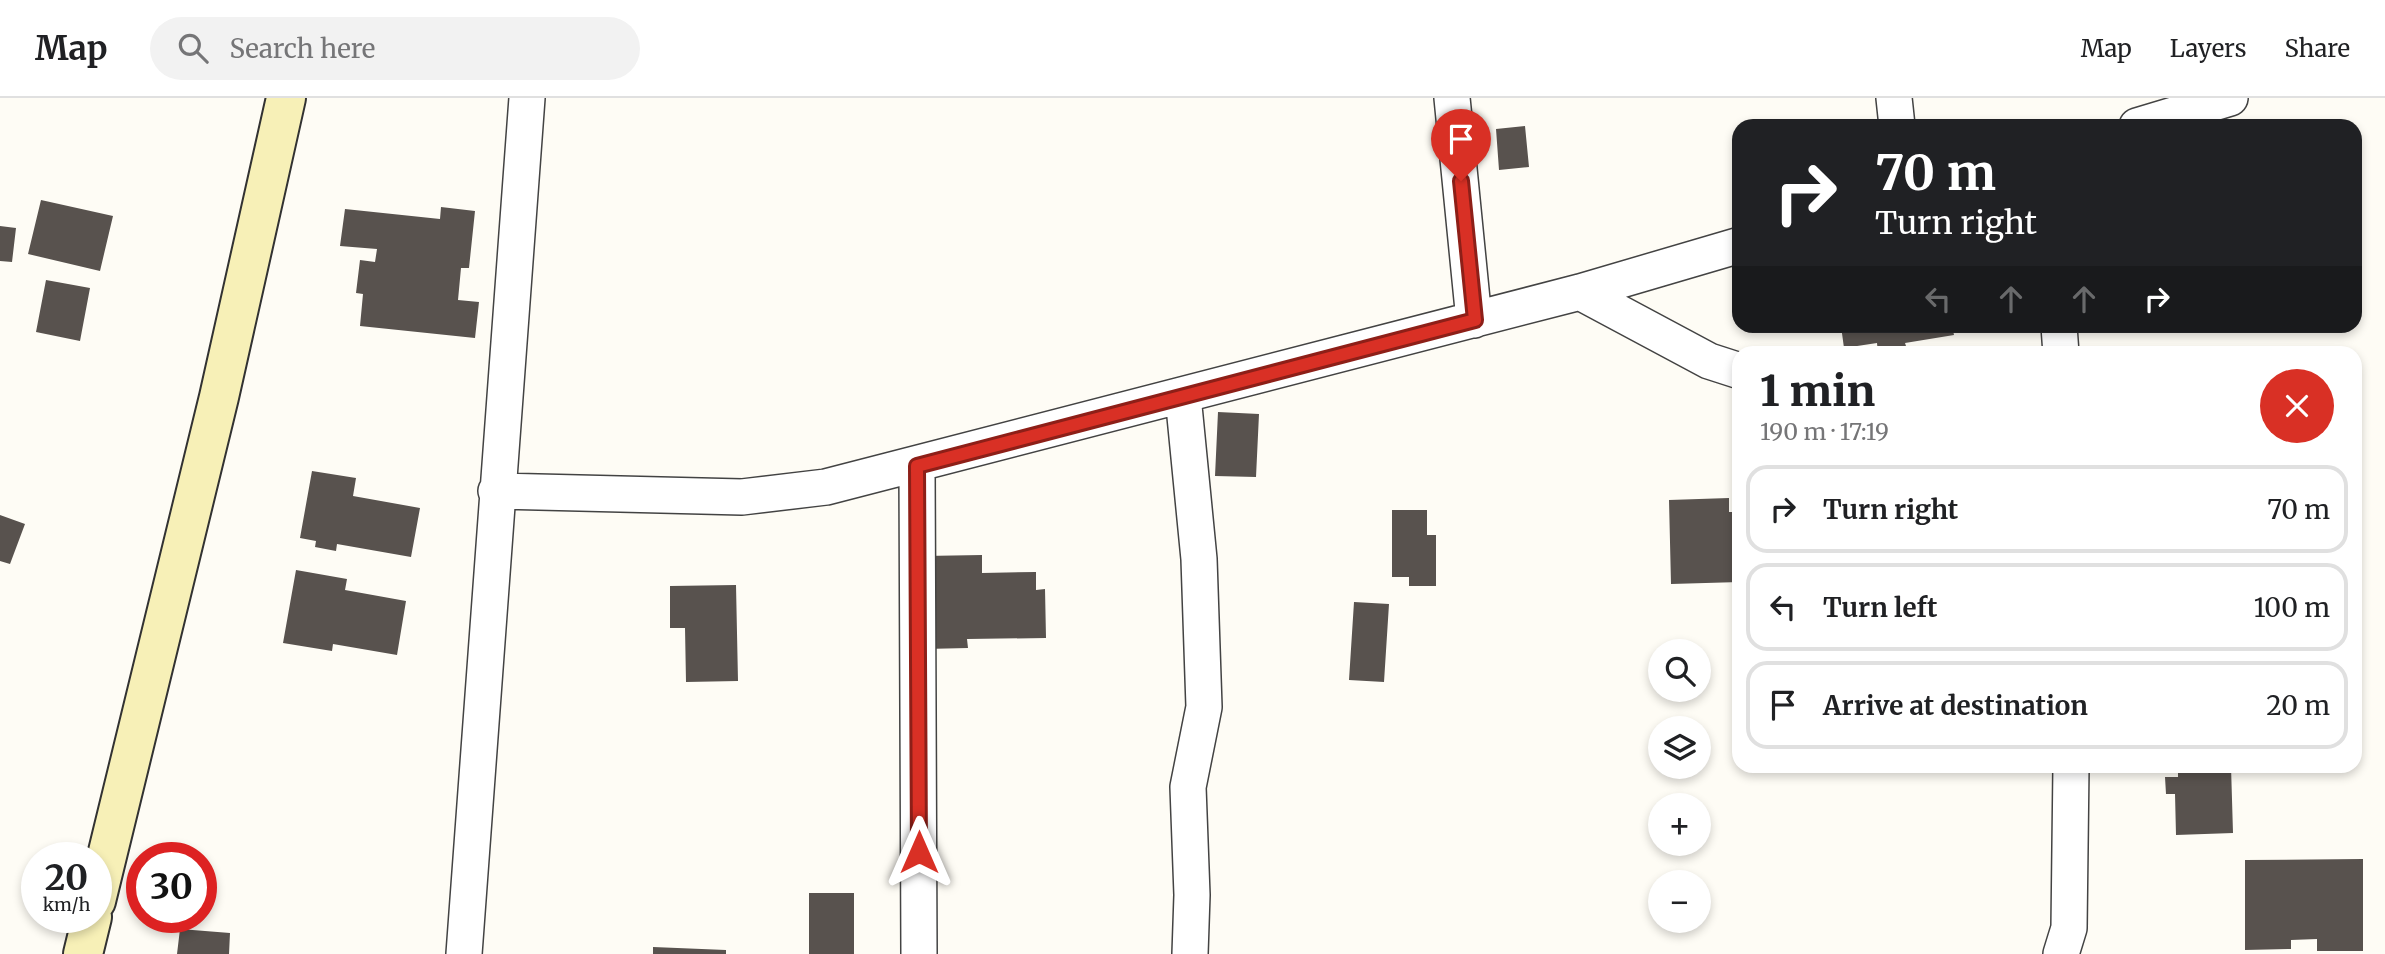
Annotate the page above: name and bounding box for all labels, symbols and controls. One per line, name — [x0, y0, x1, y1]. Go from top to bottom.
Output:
search box — [150, 17, 640, 80]
text: Map — [35, 28, 108, 69]
icon: search — [174, 29, 212, 67]
text: Search here — [230, 32, 375, 65]
text: Map — [2081, 33, 2132, 64]
text: Layers — [2170, 33, 2246, 64]
text: Share — [2284, 33, 2350, 64]
pin — [1431, 109, 1491, 181]
icon: arrive — [1442, 120, 1480, 158]
text: 70 m — [1875, 142, 1996, 203]
icon: right — [1760, 147, 1851, 238]
text: Turn right — [1875, 203, 2037, 243]
icon: left — [1919, 280, 1957, 318]
icon: ahead — [1992, 280, 2030, 318]
icon: ahead — [2065, 280, 2103, 318]
icon: right — [2138, 280, 2176, 318]
text: 1 min — [1760, 365, 1875, 417]
button: close — [2260, 369, 2334, 443]
text: 190 m · 17:19 — [1760, 417, 1889, 446]
icon: right — [1764, 490, 1802, 528]
text: Turn right — [1823, 493, 1958, 526]
text: 70 m — [2267, 493, 2330, 526]
icon: left — [1764, 588, 1802, 626]
text: Turn left — [1823, 591, 1937, 624]
text: 100 m — [2254, 591, 2330, 624]
map controls — [1648, 639, 1711, 933]
button: search — [1648, 639, 1711, 702]
icon: arrive — [1764, 686, 1802, 724]
text: Arrive at destination — [1823, 689, 2088, 722]
text: 20 m — [2266, 689, 2330, 722]
button: layers — [1648, 716, 1711, 779]
button: + — [1648, 793, 1711, 856]
position arrow — [882, 815, 956, 889]
speed limit sign: 30 — [126, 842, 217, 933]
text: 20 — [45, 856, 88, 900]
button: − — [1648, 870, 1711, 933]
text: km/h — [43, 893, 90, 916]

